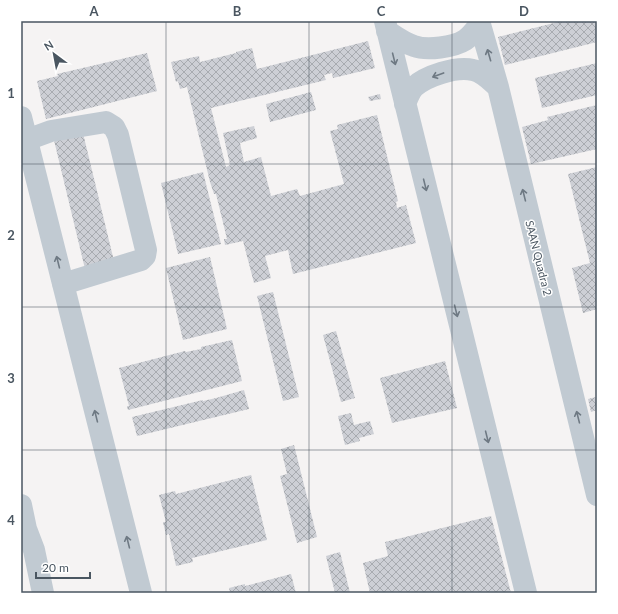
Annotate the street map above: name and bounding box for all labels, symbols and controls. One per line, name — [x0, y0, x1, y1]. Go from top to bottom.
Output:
text: A — [88, 3, 99, 19]
text: B — [233, 3, 242, 19]
text: C — [377, 3, 386, 19]
text: D — [519, 3, 529, 19]
north arrow — [34, 34, 74, 74]
text: N — [41, 37, 55, 53]
one-way arrow — [485, 49, 492, 62]
one-way arrow — [390, 52, 398, 65]
one-way arrow — [432, 71, 444, 79]
text: 1 — [7, 85, 15, 101]
one-way arrow — [422, 178, 429, 191]
one-way arrow — [520, 189, 527, 202]
street label: SAAN Quadra 2 — [523, 219, 555, 297]
text: 2 — [7, 227, 15, 243]
one-way arrow — [54, 256, 61, 269]
one-way arrow — [453, 304, 461, 317]
text: 3 — [7, 370, 15, 386]
one-way arrow — [92, 409, 100, 422]
one-way arrow — [573, 410, 581, 423]
one-way arrow — [484, 431, 492, 444]
text: 4 — [7, 512, 15, 528]
one-way arrow — [124, 535, 132, 548]
scale bar — [36, 554, 90, 580]
text: 20 m — [42, 560, 69, 575]

